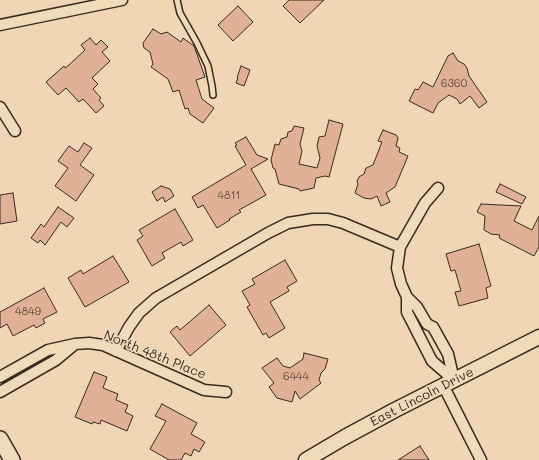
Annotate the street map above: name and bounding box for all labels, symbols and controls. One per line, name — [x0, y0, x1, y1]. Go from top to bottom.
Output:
house number: 6360 — [441, 77, 467, 91]
house number: 4811 — [218, 189, 240, 203]
house number: 4849 — [15, 305, 41, 319]
street label: North 48th Place — [102, 327, 208, 383]
street label: East Lincoln Drive — [368, 364, 476, 430]
house number: 6444 — [283, 370, 309, 384]

